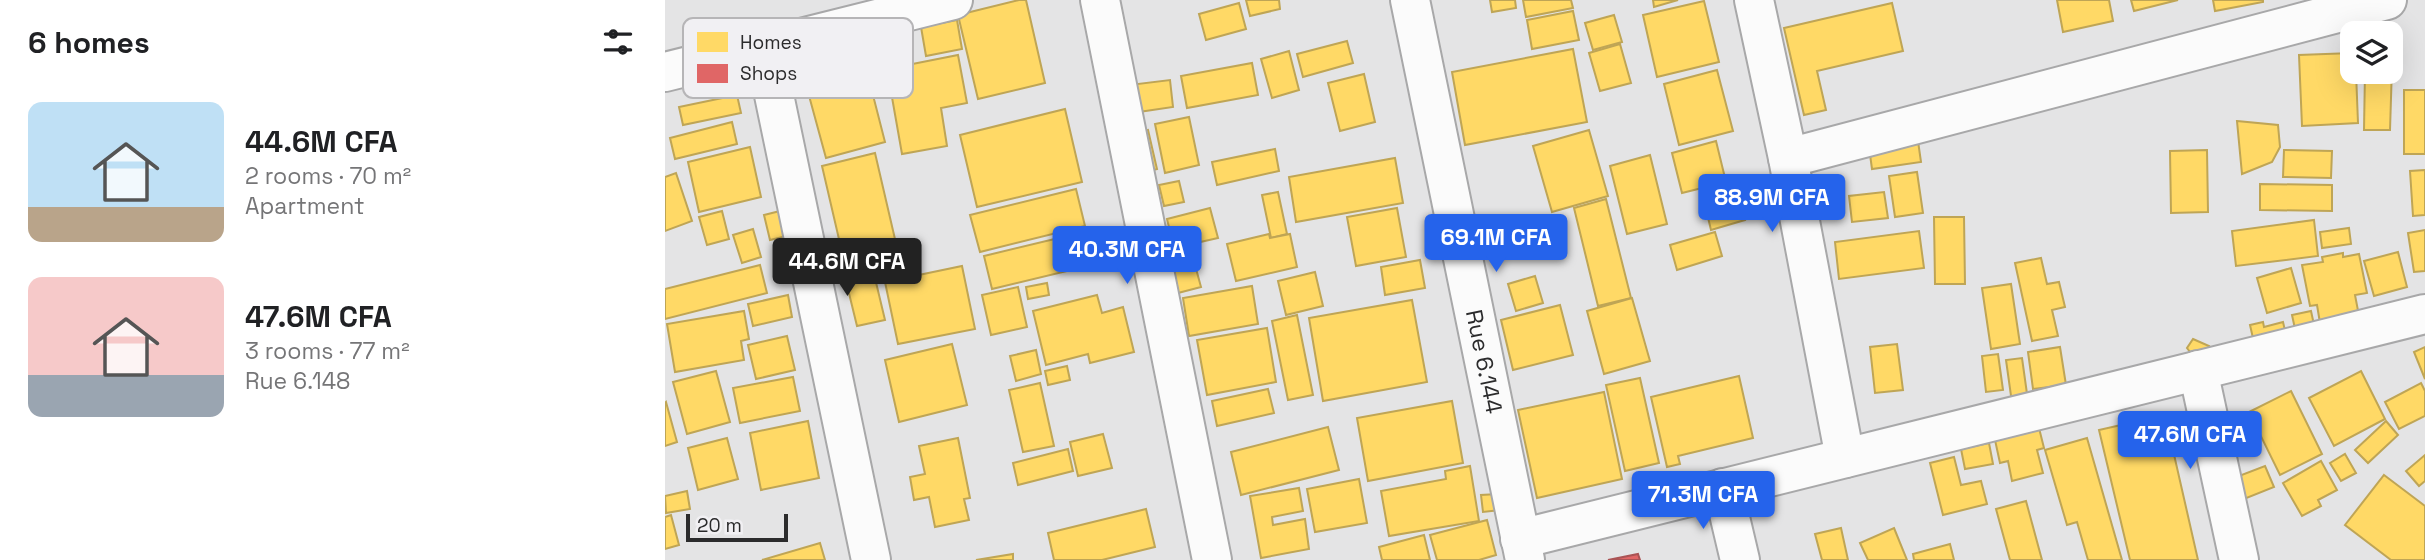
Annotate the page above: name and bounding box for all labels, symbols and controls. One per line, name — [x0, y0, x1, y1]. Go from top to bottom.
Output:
legend — [683, 18, 913, 98]
map controls — [2340, 21, 2403, 84]
button: layers — [2340, 21, 2403, 84]
text: 6 homes — [28, 23, 150, 62]
icon: filters — [599, 23, 637, 61]
text: Homes — [740, 30, 802, 55]
text: Shops — [740, 61, 797, 86]
text: 44.6M CFA — [245, 122, 397, 161]
icon: home — [84, 130, 168, 214]
text: 2 rooms · 70 m² — [245, 161, 411, 191]
pin: 88.9M CFA — [1692, 174, 1852, 234]
text: 88.9M CFA — [1714, 182, 1830, 212]
text: Apartment — [245, 191, 365, 221]
pin: 69.1M CFA — [1416, 215, 1576, 274]
text: 69.1M CFA — [1440, 222, 1552, 252]
pin: 40.3M CFA — [1047, 226, 1207, 286]
text: 40.3M CFA — [1069, 234, 1185, 264]
pin: 44.6M CFA — [767, 238, 927, 298]
text: 44.6M CFA — [789, 246, 905, 276]
text: 47.6M CFA — [245, 297, 392, 336]
icon: home — [84, 305, 168, 389]
street label: Rue 6.144 — [1459, 307, 1510, 416]
text: 3 rooms · 77 m² — [245, 336, 410, 366]
text: Rue 6.148 — [245, 366, 350, 396]
pin: 47.6M CFA — [2110, 412, 2270, 471]
text: 47.6M CFA — [2134, 419, 2246, 449]
pin: 71.3M CFA — [1623, 472, 1783, 531]
text: 71.3M CFA — [1648, 479, 1758, 509]
scale bar — [686, 511, 787, 543]
text: 20 m — [697, 513, 742, 538]

